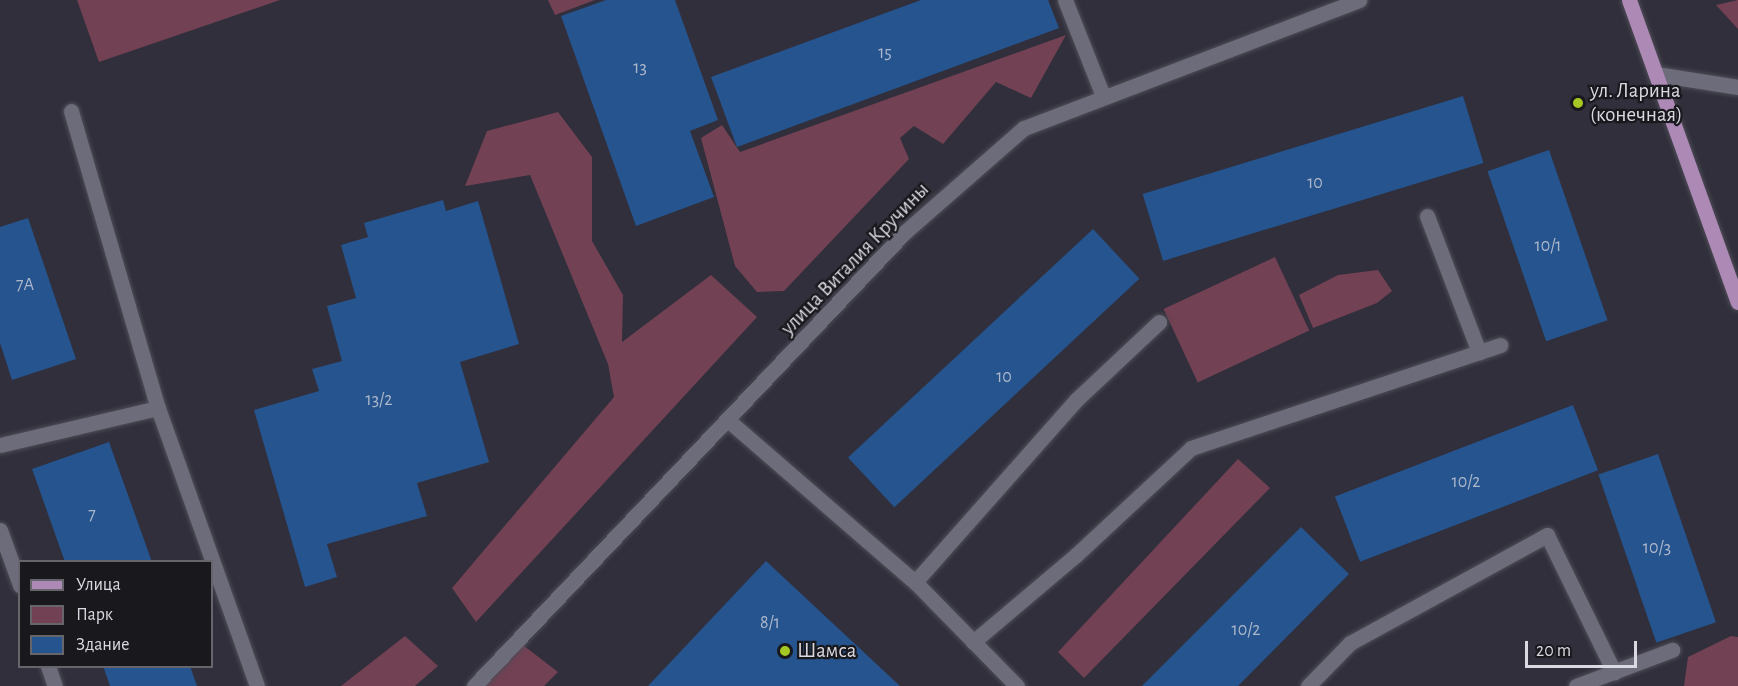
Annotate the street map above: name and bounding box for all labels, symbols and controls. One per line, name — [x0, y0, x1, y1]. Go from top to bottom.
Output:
house number: 15 — [878, 42, 892, 64]
house number: 13 — [633, 57, 647, 79]
place label: ул. Ларина (конечная) — [1590, 78, 1683, 128]
marker: ул. Ларина (конечная) — [1571, 96, 1585, 110]
house number: 10 — [1307, 172, 1323, 194]
street label: улица Виталия Кручины — [776, 177, 934, 341]
house number: 10/1 — [1534, 235, 1562, 257]
house number: 7А — [16, 274, 34, 296]
house number: 10 — [996, 366, 1012, 388]
house number: 13/2 — [366, 389, 392, 411]
house number: 10/2 — [1451, 471, 1481, 493]
house number: 7 — [88, 504, 96, 526]
house number: 10/3 — [1643, 537, 1671, 559]
legend — [18, 560, 213, 668]
text: Улица — [76, 576, 121, 594]
text: Парк — [76, 606, 113, 624]
house number: 8/1 — [760, 612, 780, 634]
house number: 10/2 — [1231, 619, 1261, 641]
scale bar — [1528, 629, 1640, 667]
text: Здание — [76, 636, 130, 654]
place label: Шамса — [797, 638, 856, 664]
text: 20 m — [1536, 642, 1571, 660]
marker: Шамса — [778, 644, 792, 658]

